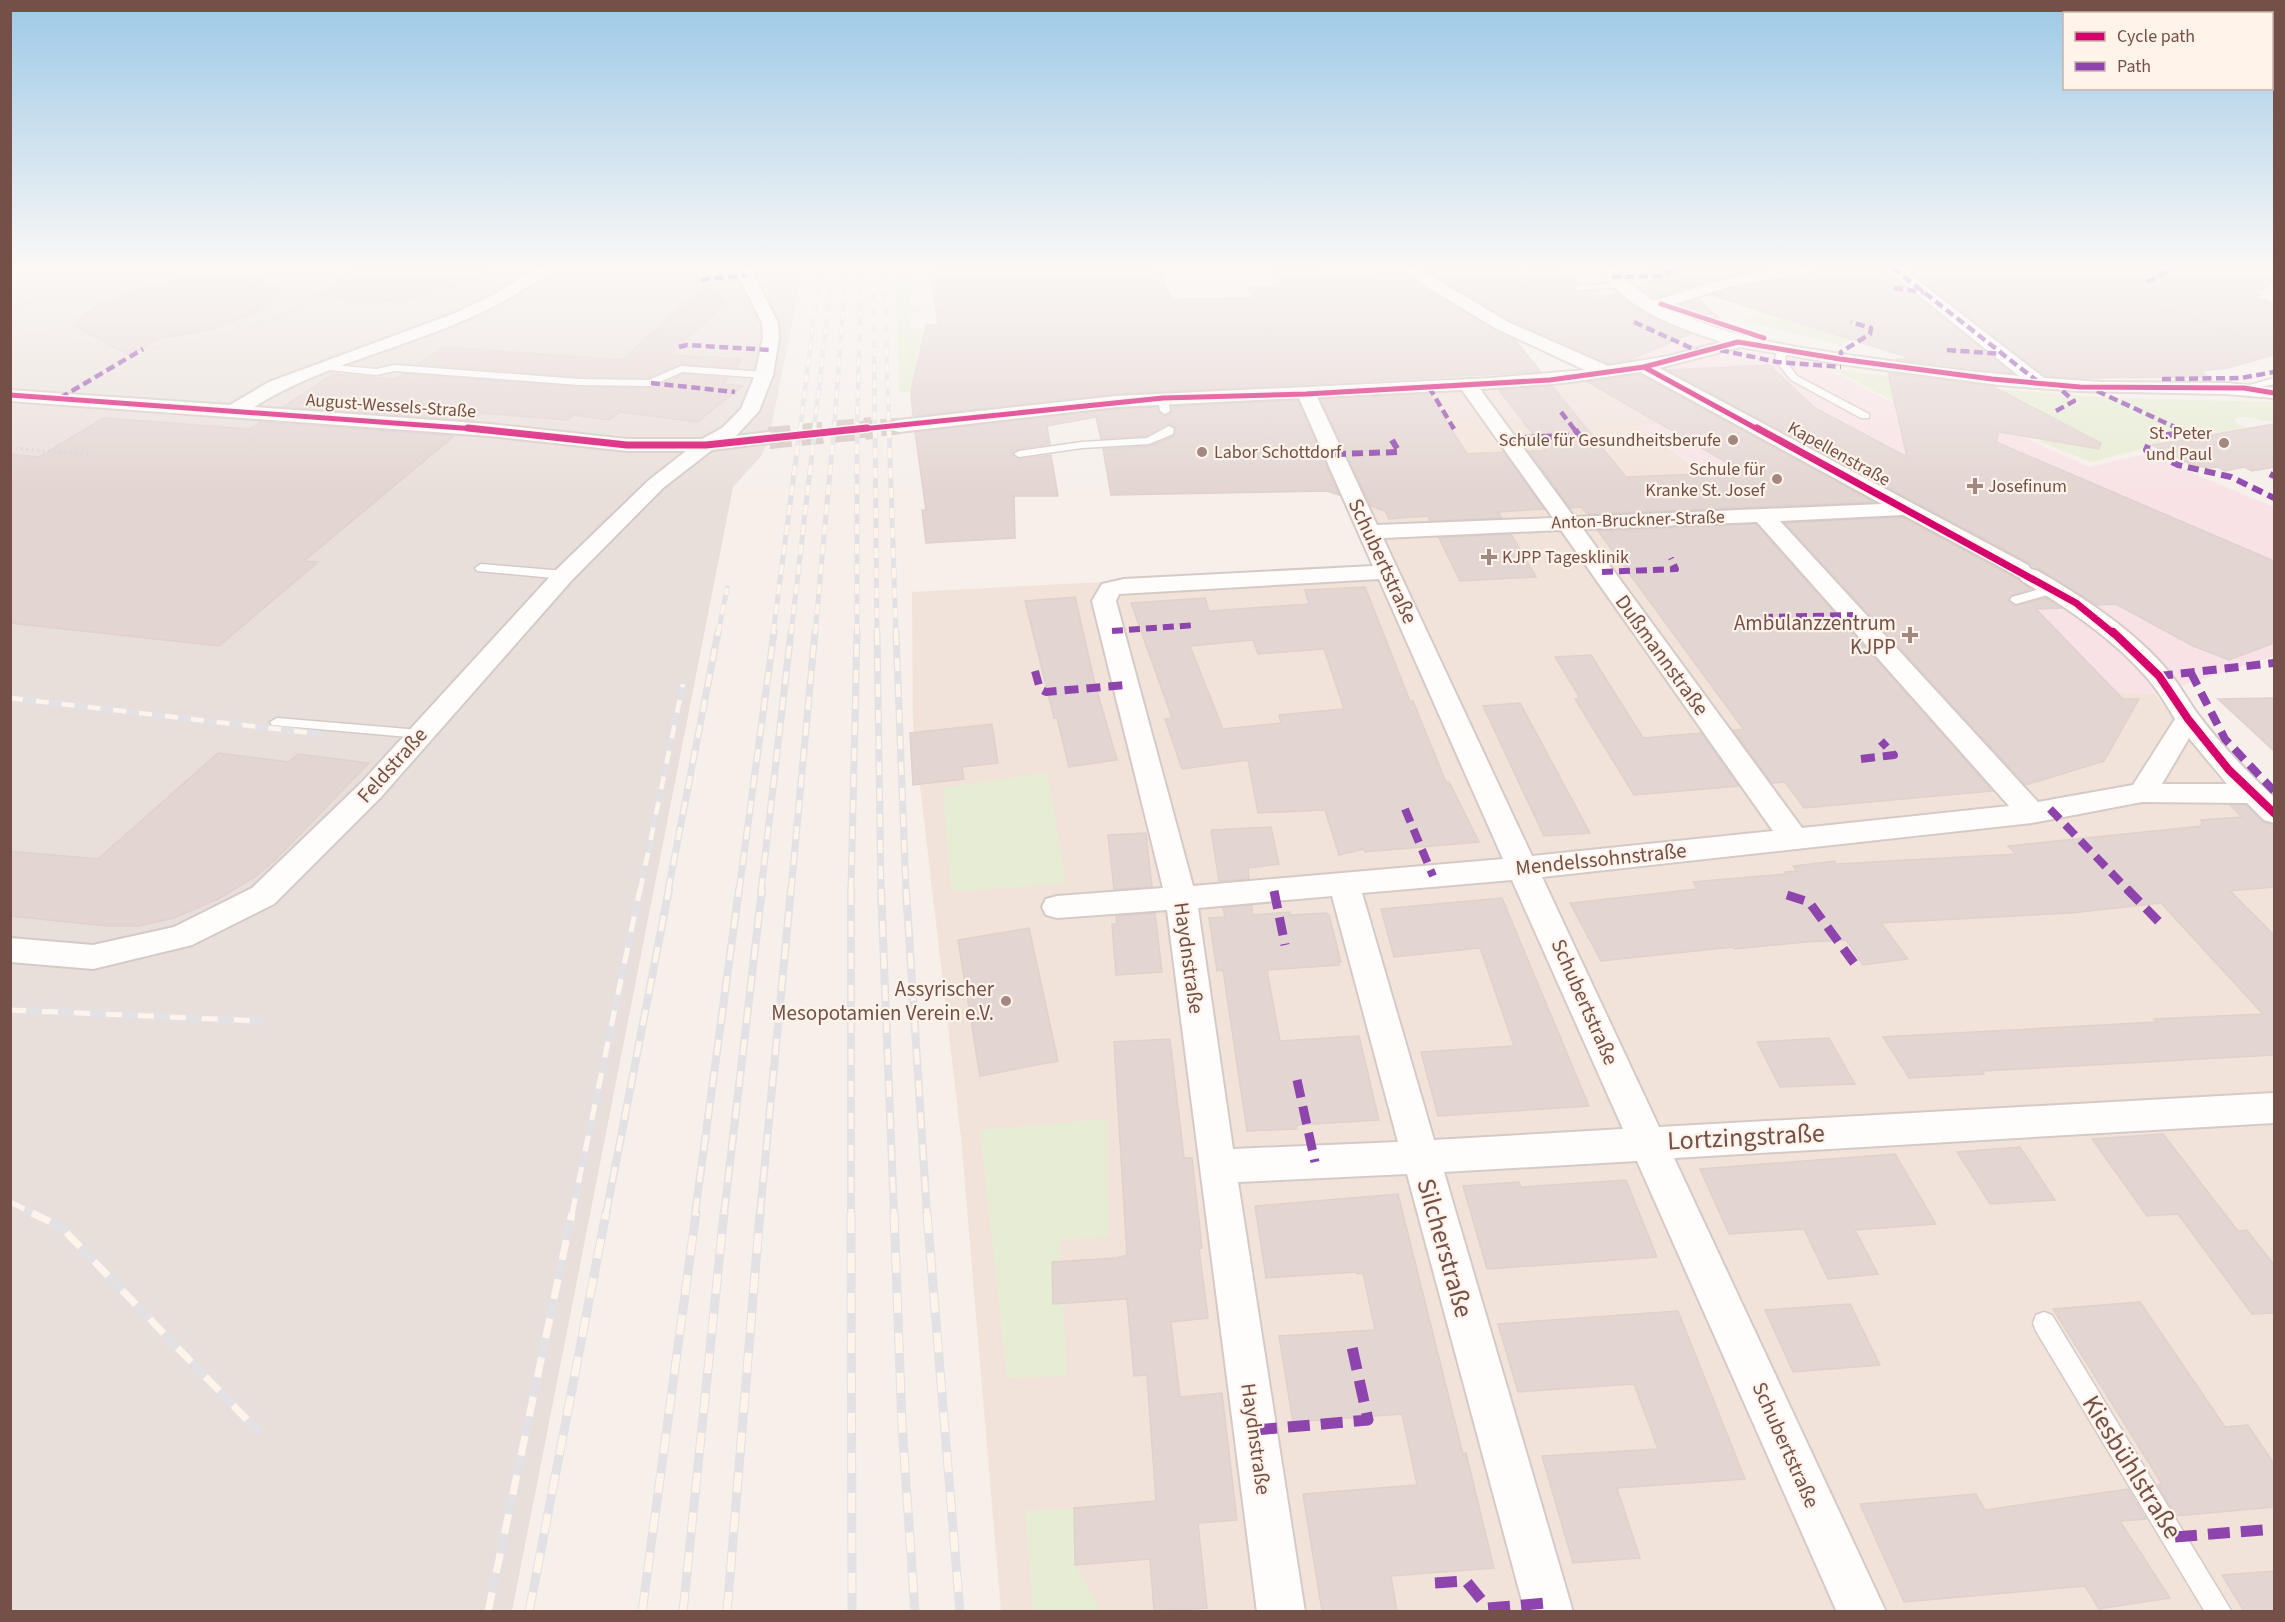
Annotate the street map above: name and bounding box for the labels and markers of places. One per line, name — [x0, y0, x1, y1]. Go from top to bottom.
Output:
place label: St. Peter und Paul — [2146, 421, 2213, 467]
place label: Schule für Gesundheitsberufe — [1499, 428, 1721, 453]
marker: Schule für Gesundheitsberufe — [1726, 433, 1740, 447]
marker: St. Peter und Paul — [2217, 436, 2231, 450]
place label: Labor Schottdorf — [1214, 440, 1342, 465]
marker: Labor Schottdorf — [1195, 445, 1209, 459]
place label: Schule für Kranke St. Josef — [1645, 457, 1766, 503]
marker: Schule für Kranke St. Josef — [1770, 472, 1784, 486]
place label: Josefinum — [1988, 474, 2067, 499]
marker: Josefinum — [1966, 477, 1984, 495]
place label: KJPP Tagesklinik — [1502, 545, 1629, 570]
marker: KJPP Tagesklinik — [1480, 548, 1498, 566]
place label: Ambulanzzentrum KJPP — [1734, 608, 1896, 662]
marker: Ambulanzzentrum KJPP — [1901, 626, 1919, 644]
place label: Assyrischer Mesopotamien Verein e.V. — [771, 974, 995, 1028]
marker: Assyrischer Mesopotamien Verein e.V. — [999, 994, 1013, 1008]

